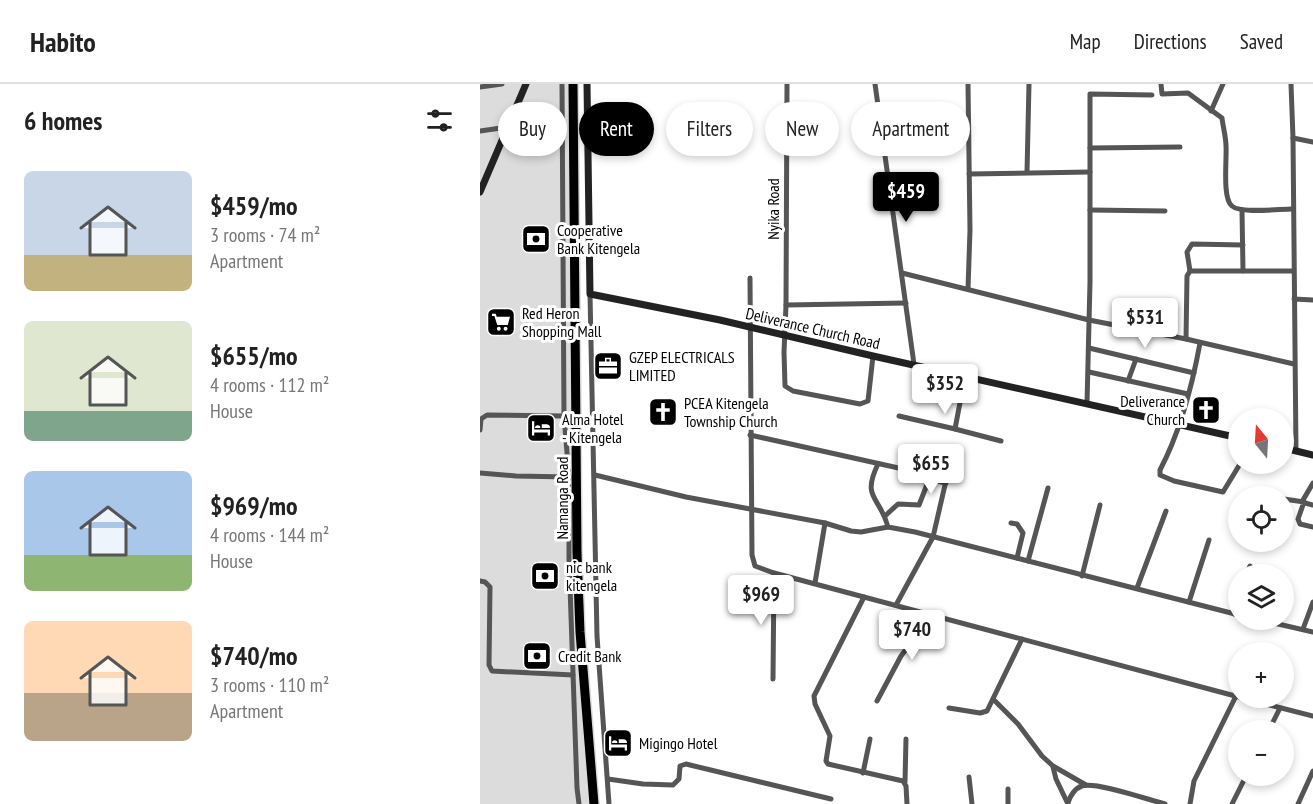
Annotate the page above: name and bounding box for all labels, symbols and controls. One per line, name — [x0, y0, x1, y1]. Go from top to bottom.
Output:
text: Habito — [30, 23, 96, 60]
text: Map — [1070, 28, 1101, 55]
text: Directions — [1134, 28, 1207, 55]
text: Saved — [1240, 28, 1283, 55]
chip: Buy — [498, 102, 567, 156]
chip: Rent — [579, 102, 654, 156]
chip: Filters — [666, 102, 753, 156]
chip: New — [765, 102, 839, 156]
chip: Apartment — [851, 102, 970, 156]
text: 6 homes — [24, 104, 102, 137]
icon: filters — [423, 104, 456, 137]
pin: $459 — [870, 172, 942, 223]
street label: Nyika Road — [763, 178, 783, 240]
text: $459 — [887, 178, 925, 204]
text: $459/mo — [210, 189, 298, 222]
icon: home — [72, 195, 144, 267]
place label: Cooperative Bank Kitengela — [557, 220, 640, 258]
text: 3 rooms · 74 m² — [210, 222, 320, 248]
bank icon: Cooperative Bank Kitengela — [520, 223, 552, 255]
text: Apartment — [210, 248, 283, 274]
pin: $531 — [1109, 298, 1181, 349]
place label: Red Heron Shopping Mall — [522, 303, 602, 341]
street label: Deliverance Church Road — [744, 303, 882, 353]
text: $531 — [1126, 304, 1164, 330]
supermarket icon: Red Heron Shopping Mall — [485, 306, 517, 338]
text: $655/mo — [210, 339, 298, 372]
icon: home — [72, 345, 144, 417]
place label: GZEP ELECTRICALS LIMITED — [629, 347, 735, 385]
office icon: GZEP ELECTRICALS LIMITED — [592, 350, 624, 382]
pin: $352 — [909, 364, 981, 415]
text: $352 — [926, 370, 964, 396]
text: 4 rooms · 112 m² — [210, 372, 329, 398]
place label: Deliverance Church — [1120, 391, 1185, 429]
place label: PCEA Kitengela Township Church — [684, 393, 777, 431]
church icon: Deliverance Church — [1190, 394, 1222, 426]
church icon: PCEA Kitengela Township Church — [647, 396, 679, 428]
text: House — [210, 398, 253, 424]
north arrow — [1228, 408, 1294, 474]
map controls — [1228, 408, 1294, 786]
place label: Alma Hotel - Kitengela — [562, 409, 624, 447]
hotel icon: Alma Hotel - Kitengela — [525, 412, 557, 444]
pin: $655 — [895, 444, 967, 495]
text: $655 — [912, 450, 950, 476]
street label: Namanga Road — [552, 457, 572, 539]
button: locate — [1228, 486, 1294, 552]
text: $969/mo — [210, 489, 298, 522]
icon: home — [72, 495, 144, 567]
text: 4 rooms · 144 m² — [210, 522, 329, 548]
text: House — [210, 548, 253, 574]
place label: nic bank kitengela — [566, 557, 617, 595]
bank icon: nic bank kitengela — [529, 560, 561, 592]
button: layers — [1228, 564, 1294, 630]
pin: $969 — [725, 575, 797, 626]
text: $969 — [742, 581, 780, 607]
pin: $740 — [876, 610, 948, 661]
text: $740 — [893, 616, 931, 642]
text: $740/mo — [210, 639, 298, 672]
bank icon: Credit Bank — [521, 640, 553, 672]
button: + — [1228, 642, 1294, 708]
icon: home — [72, 645, 144, 717]
place label: Credit Bank — [558, 646, 622, 666]
text: 3 rooms · 110 m² — [210, 672, 329, 698]
text: Apartment — [210, 698, 283, 724]
button: − — [1228, 720, 1294, 786]
hotel icon: Migingo Hotel — [602, 727, 634, 759]
place label: Migingo Hotel — [639, 733, 718, 753]

